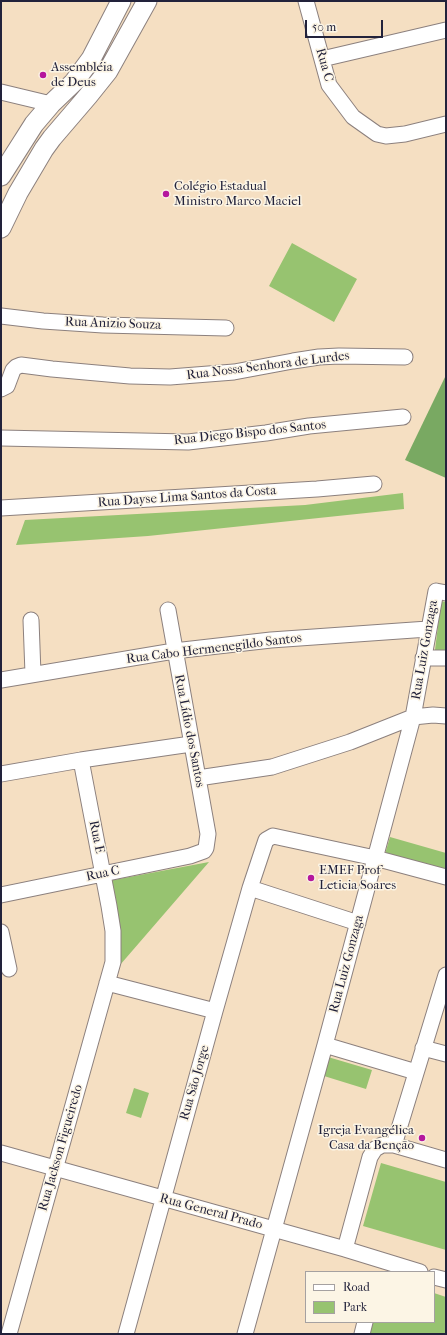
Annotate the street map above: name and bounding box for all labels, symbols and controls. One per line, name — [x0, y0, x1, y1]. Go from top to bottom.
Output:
scale bar — [307, 12, 385, 38]
text: 50 m — [312, 20, 336, 34]
street label: Rua C — [312, 46, 336, 84]
place label: Assembléia de Deus — [51, 60, 113, 91]
marker: Assembléia de Deus — [38, 70, 48, 80]
place label: Colégio Estadual Ministro Marco Maciel — [174, 179, 301, 210]
marker: Colégio Estadual Ministro Marco Maciel — [161, 189, 171, 199]
street label: Rua Anizio Souza — [65, 315, 161, 333]
street label: Rua Nossa Senhora de Lurdes — [186, 348, 350, 384]
street label: Rua Diego Bispo dos Santos — [173, 417, 327, 449]
street label: Rua Dayse Lima Santos da Costa — [97, 483, 277, 511]
street label: Rua Luiz Gonzaga — [409, 599, 441, 701]
street label: Rua Cabo Hermenegildo Santos — [125, 630, 303, 668]
street label: Rua Lídio dos Santos — [170, 673, 208, 789]
street label: Rua E — [85, 819, 107, 855]
street label: Rua C — [85, 863, 121, 885]
place label: EMEF Prof Leticia Soares — [319, 863, 396, 894]
marker: EMEF Prof Leticia Soares — [306, 873, 316, 883]
street label: Rua Luiz Gonzaga — [326, 913, 368, 1015]
street label: Rua São Jorge — [177, 1044, 213, 1122]
street label: Rua Jackson Figueiredo — [35, 1083, 87, 1213]
place label: Igreja Evangélica Casa da Benção — [318, 1123, 414, 1154]
marker: Igreja Evangélica Casa da Benção — [417, 1133, 427, 1143]
street label: Rua General Prado — [158, 1191, 264, 1233]
legend — [305, 1271, 435, 1323]
text: Road — [343, 1280, 370, 1294]
text: Park — [343, 1300, 367, 1314]

